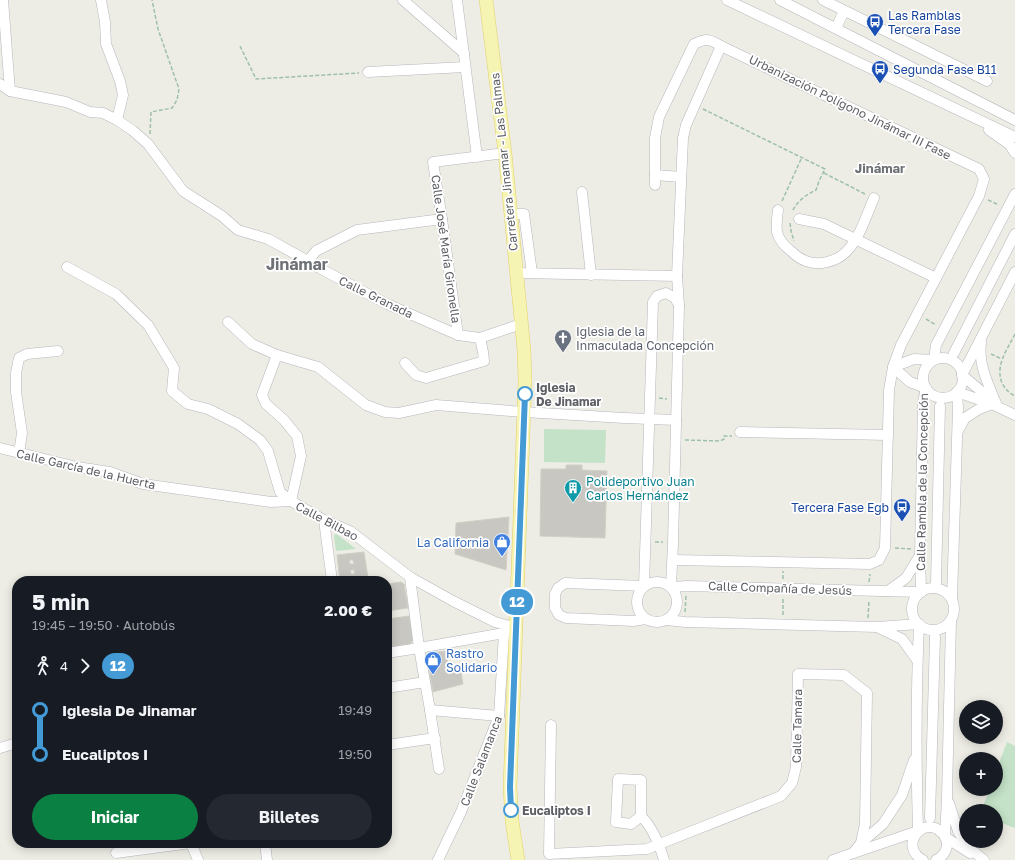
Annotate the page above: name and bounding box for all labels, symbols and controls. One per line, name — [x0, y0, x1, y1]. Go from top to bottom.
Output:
place label: Las Ramblas Tercera Fase — [888, 8, 961, 37]
bus stop icon: Las Ramblas Tercera Fase — [865, 12, 885, 37]
street label: Urbanización Polígono Jinámar III Fase — [746, 51, 954, 163]
bus stop icon: Segunda Fase B11 — [870, 59, 890, 84]
place label: Segunda Fase B11 — [893, 62, 997, 77]
street label: Carretera Jinamar - Las Palmas — [487, 72, 521, 252]
district label: Jinámar — [855, 160, 905, 176]
street label: Calle José María Gironella — [428, 174, 464, 324]
district label: Jinámar — [266, 254, 328, 274]
street label: Calle Granada — [336, 273, 416, 321]
place label: Iglesia de la Inmaculada Concepción — [576, 324, 714, 353]
church icon: Iglesia de la Inmaculada Concepción — [553, 328, 573, 353]
place label: Iglesia De Jinamar — [536, 380, 601, 409]
marker: Iglesia De Jinamar — [517, 386, 533, 402]
street label: Calle Rambla de la Concepción — [913, 393, 931, 571]
street label: Calle García de la Huerta — [15, 446, 157, 492]
place label: Polideportivo Juan Carlos Hernández — [586, 474, 695, 503]
building icon: Polideportivo Juan Carlos Hernández — [563, 478, 583, 503]
bus stop icon: Tercera Fase Egb — [892, 497, 912, 522]
street label: Calle Bilbao — [293, 498, 361, 544]
place label: Tercera Fase Egb — [791, 500, 889, 515]
shop icon: La California — [492, 532, 512, 557]
place label: La California — [417, 535, 489, 550]
street label: Calle Compañía de Jesús — [708, 578, 852, 598]
text: 5 min — [32, 588, 90, 615]
line badge: 12 — [499, 589, 535, 615]
text: 12 — [509, 593, 525, 610]
text: 2.00 € — [324, 601, 372, 619]
text: 19:45 – 19:50 · Autobús — [32, 617, 175, 633]
place label: Rastro Solidario — [446, 646, 497, 675]
shop icon: Rastro Solidario — [423, 650, 443, 675]
icon: walk — [32, 655, 54, 677]
icon: forward — [74, 655, 96, 677]
text: 12 — [110, 657, 126, 674]
text: 4 — [60, 658, 68, 674]
street label: Calle Tamara — [789, 689, 805, 763]
map controls — [959, 700, 1003, 848]
button: layers — [959, 700, 1003, 744]
text: Iglesia De Jinamar — [62, 701, 197, 719]
text: 19:49 — [338, 702, 372, 718]
street label: Calle Salamanca — [457, 714, 505, 808]
text: Eucaliptos I — [62, 745, 148, 763]
text: 19:50 — [338, 746, 372, 762]
button: + — [959, 752, 1003, 796]
button: Iniciar — [32, 794, 198, 840]
button: Billetes — [206, 794, 372, 840]
marker: Eucaliptos I — [503, 802, 519, 818]
place label: Eucaliptos I — [522, 803, 591, 818]
button: − — [959, 804, 1003, 848]

